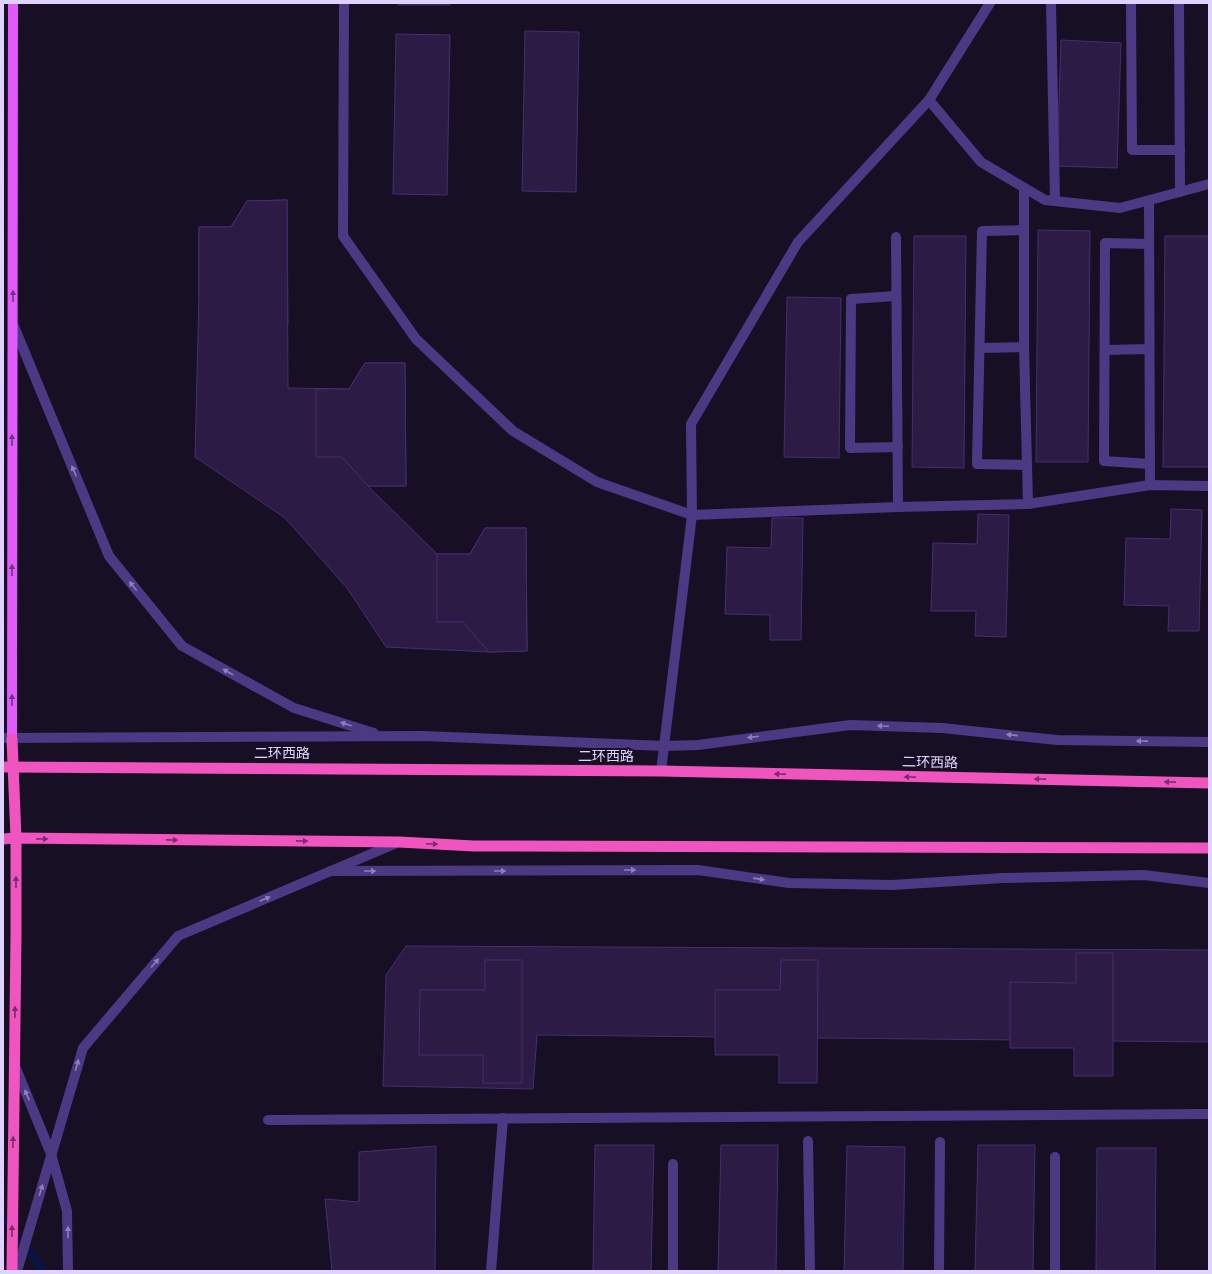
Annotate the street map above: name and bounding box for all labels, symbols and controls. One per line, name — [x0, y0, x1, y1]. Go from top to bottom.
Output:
one-way arrow — [10, 289, 16, 302]
one-way arrow — [9, 433, 15, 446]
one-way arrow — [71, 466, 77, 477]
one-way arrow — [9, 563, 15, 576]
one-way arrow — [129, 580, 138, 591]
one-way arrow — [222, 668, 234, 675]
one-way arrow — [9, 693, 15, 706]
one-way arrow — [340, 721, 352, 727]
one-way arrow — [876, 723, 889, 729]
one-way arrow — [1006, 732, 1018, 739]
one-way arrow — [747, 734, 760, 740]
one-way arrow — [1135, 738, 1148, 744]
street label: 二环西路 — [254, 745, 310, 761]
street label: 二环西路 — [578, 748, 634, 764]
street label: 二环西路 — [902, 754, 958, 770]
one-way arrow — [773, 771, 786, 777]
one-way arrow — [903, 774, 916, 780]
one-way arrow — [1034, 776, 1046, 783]
one-way arrow — [1163, 779, 1176, 785]
one-way arrow — [36, 835, 48, 842]
one-way arrow — [166, 837, 179, 843]
one-way arrow — [296, 838, 309, 844]
one-way arrow — [426, 841, 439, 847]
one-way arrow — [624, 867, 637, 873]
one-way arrow — [364, 868, 377, 874]
one-way arrow — [494, 868, 507, 874]
one-way arrow — [13, 875, 19, 888]
one-way arrow — [753, 876, 765, 882]
one-way arrow — [260, 896, 271, 902]
one-way arrow — [151, 958, 160, 968]
one-way arrow — [12, 1005, 18, 1018]
one-way arrow — [75, 1059, 81, 1072]
one-way arrow — [23, 1089, 29, 1101]
one-way arrow — [10, 1135, 16, 1148]
one-way arrow — [38, 1184, 44, 1196]
one-way arrow — [9, 1224, 15, 1237]
one-way arrow — [64, 1226, 71, 1238]

